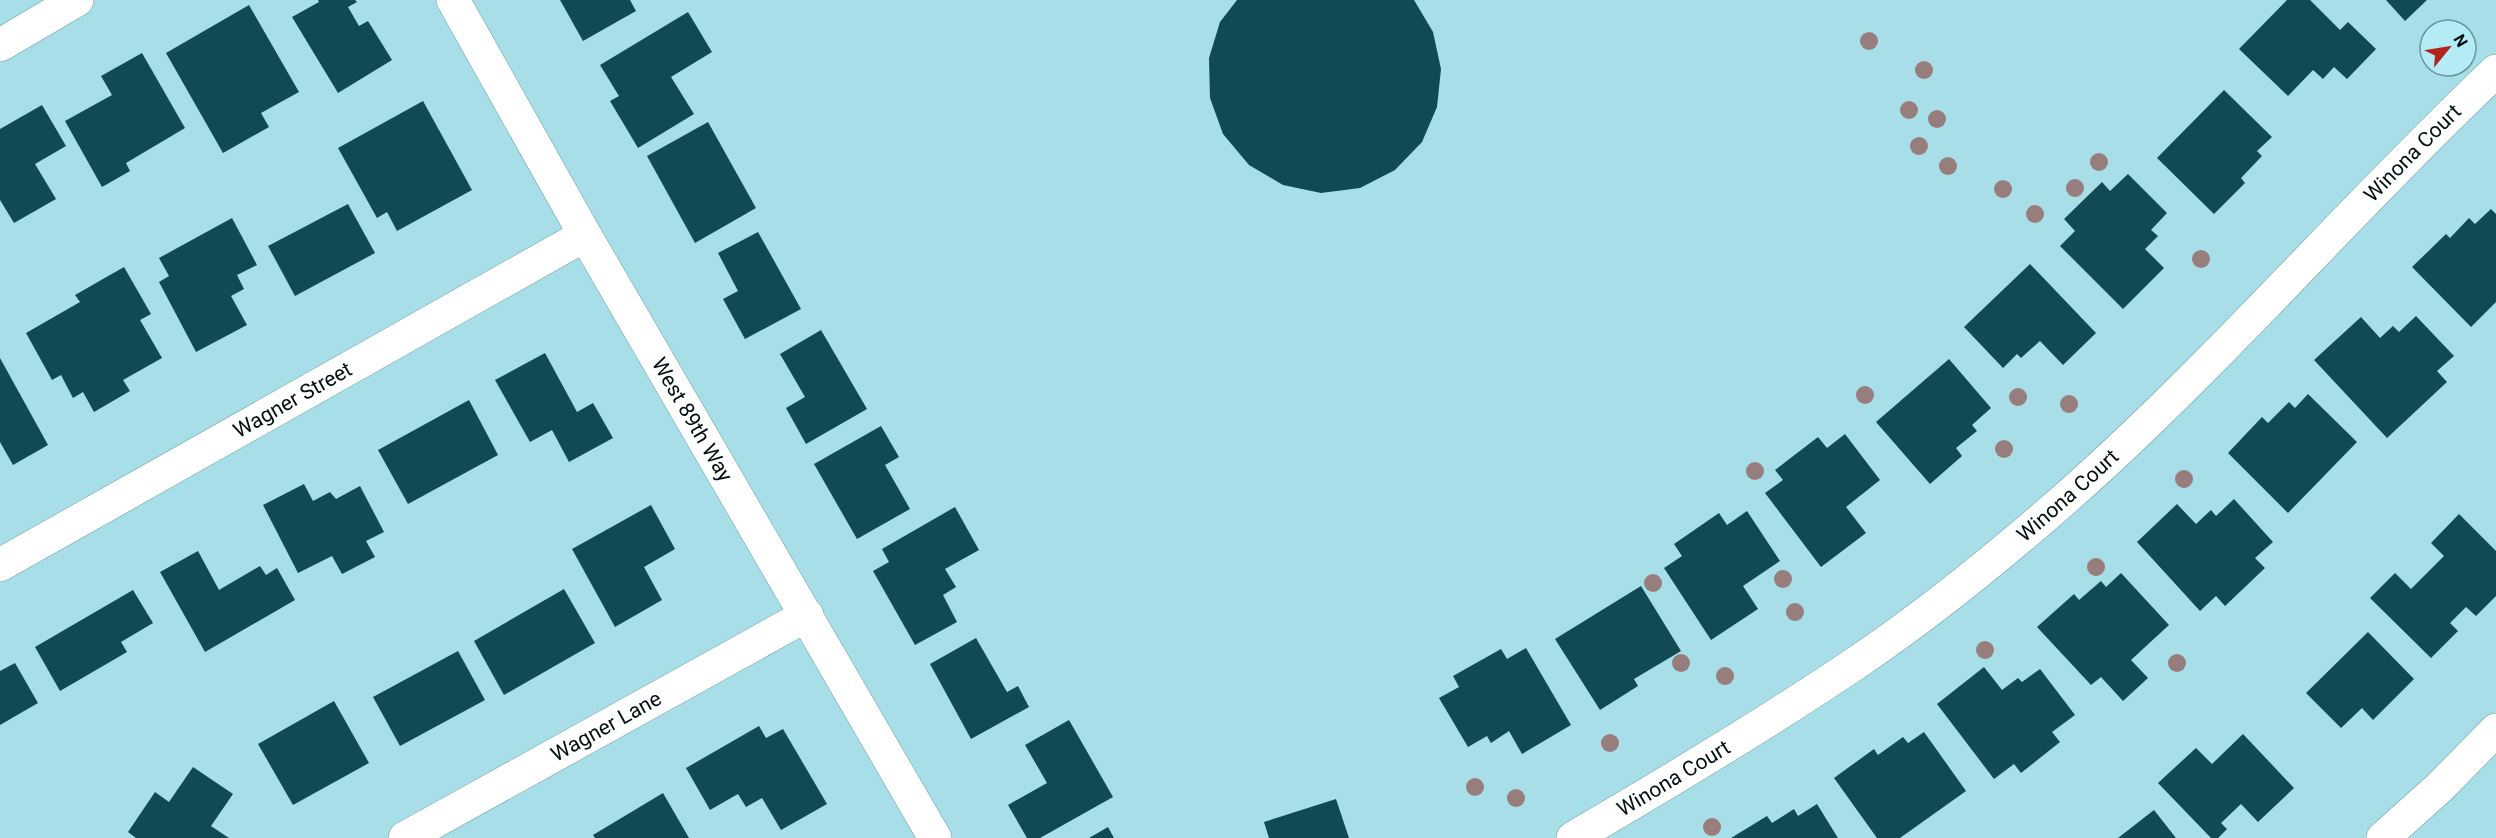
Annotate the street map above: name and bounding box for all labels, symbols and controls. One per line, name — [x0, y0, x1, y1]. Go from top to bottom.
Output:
north arrow — [2418, 18, 2478, 78]
text: N — [2450, 31, 2472, 50]
street label: Winona Court — [2359, 99, 2466, 207]
street label: West 89th Way — [647, 353, 738, 486]
street label: Wagner Street — [229, 357, 356, 443]
street label: Winona Court — [2012, 444, 2124, 547]
street label: Wagner Lane — [547, 686, 665, 767]
street label: Winona Court — [1613, 735, 1734, 821]

